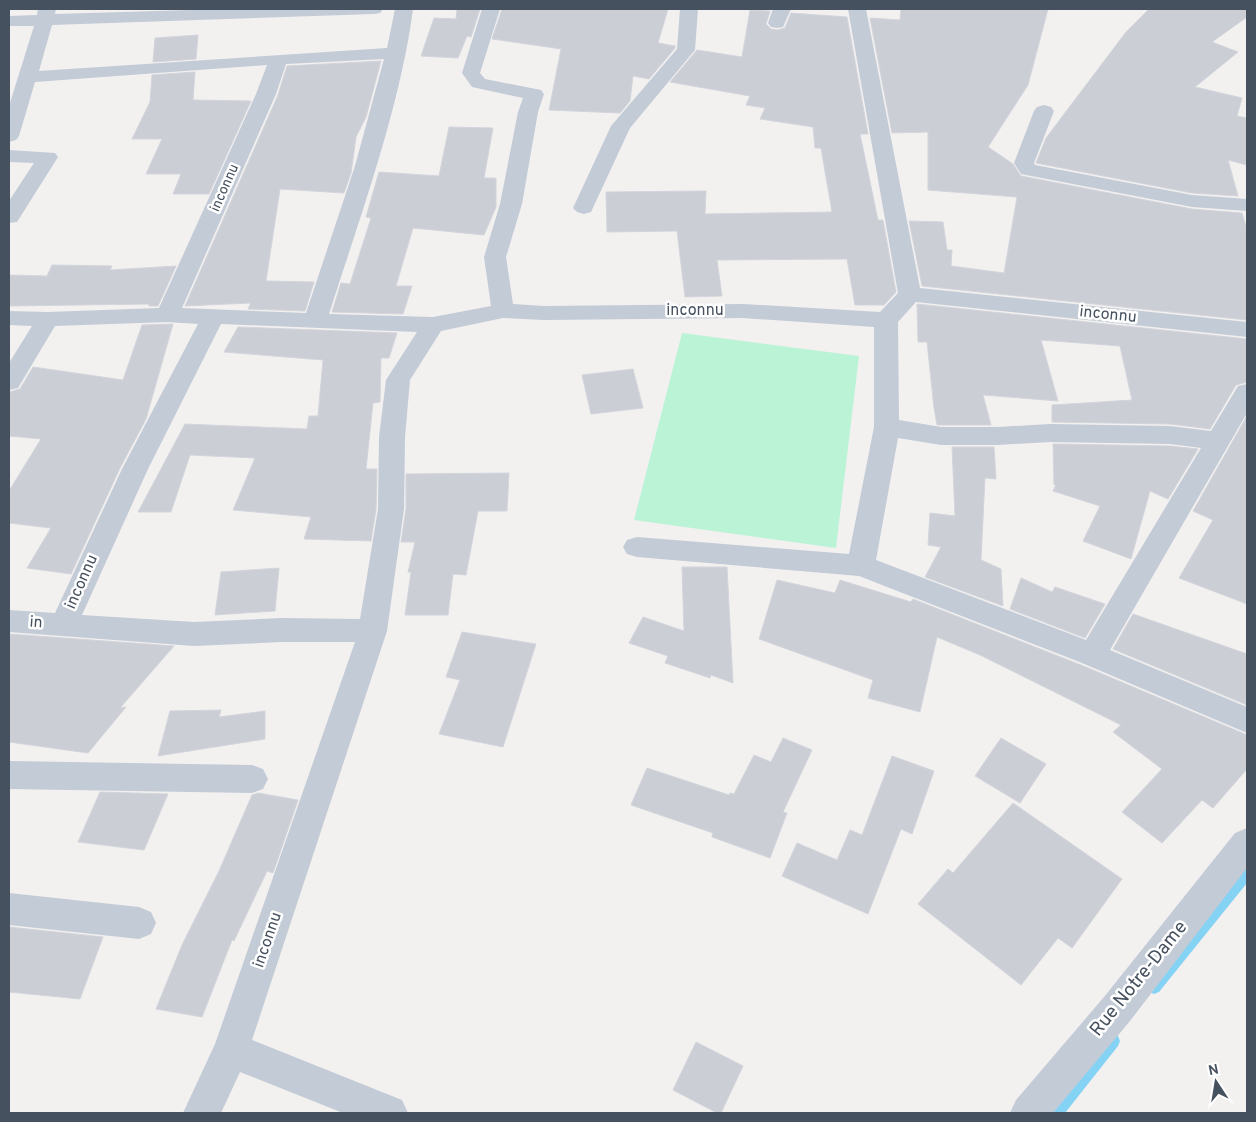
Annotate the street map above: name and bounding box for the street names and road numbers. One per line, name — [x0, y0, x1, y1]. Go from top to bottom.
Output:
street label: inconnu — [207, 162, 243, 214]
street label: inconnu — [666, 301, 724, 321]
street label: inconnu — [1078, 302, 1138, 328]
street label: inconnu — [61, 552, 103, 612]
street label: in — [29, 613, 43, 633]
street label: inconnu — [249, 910, 287, 970]
street label: Rue Notre-Dame — [1085, 916, 1193, 1042]

